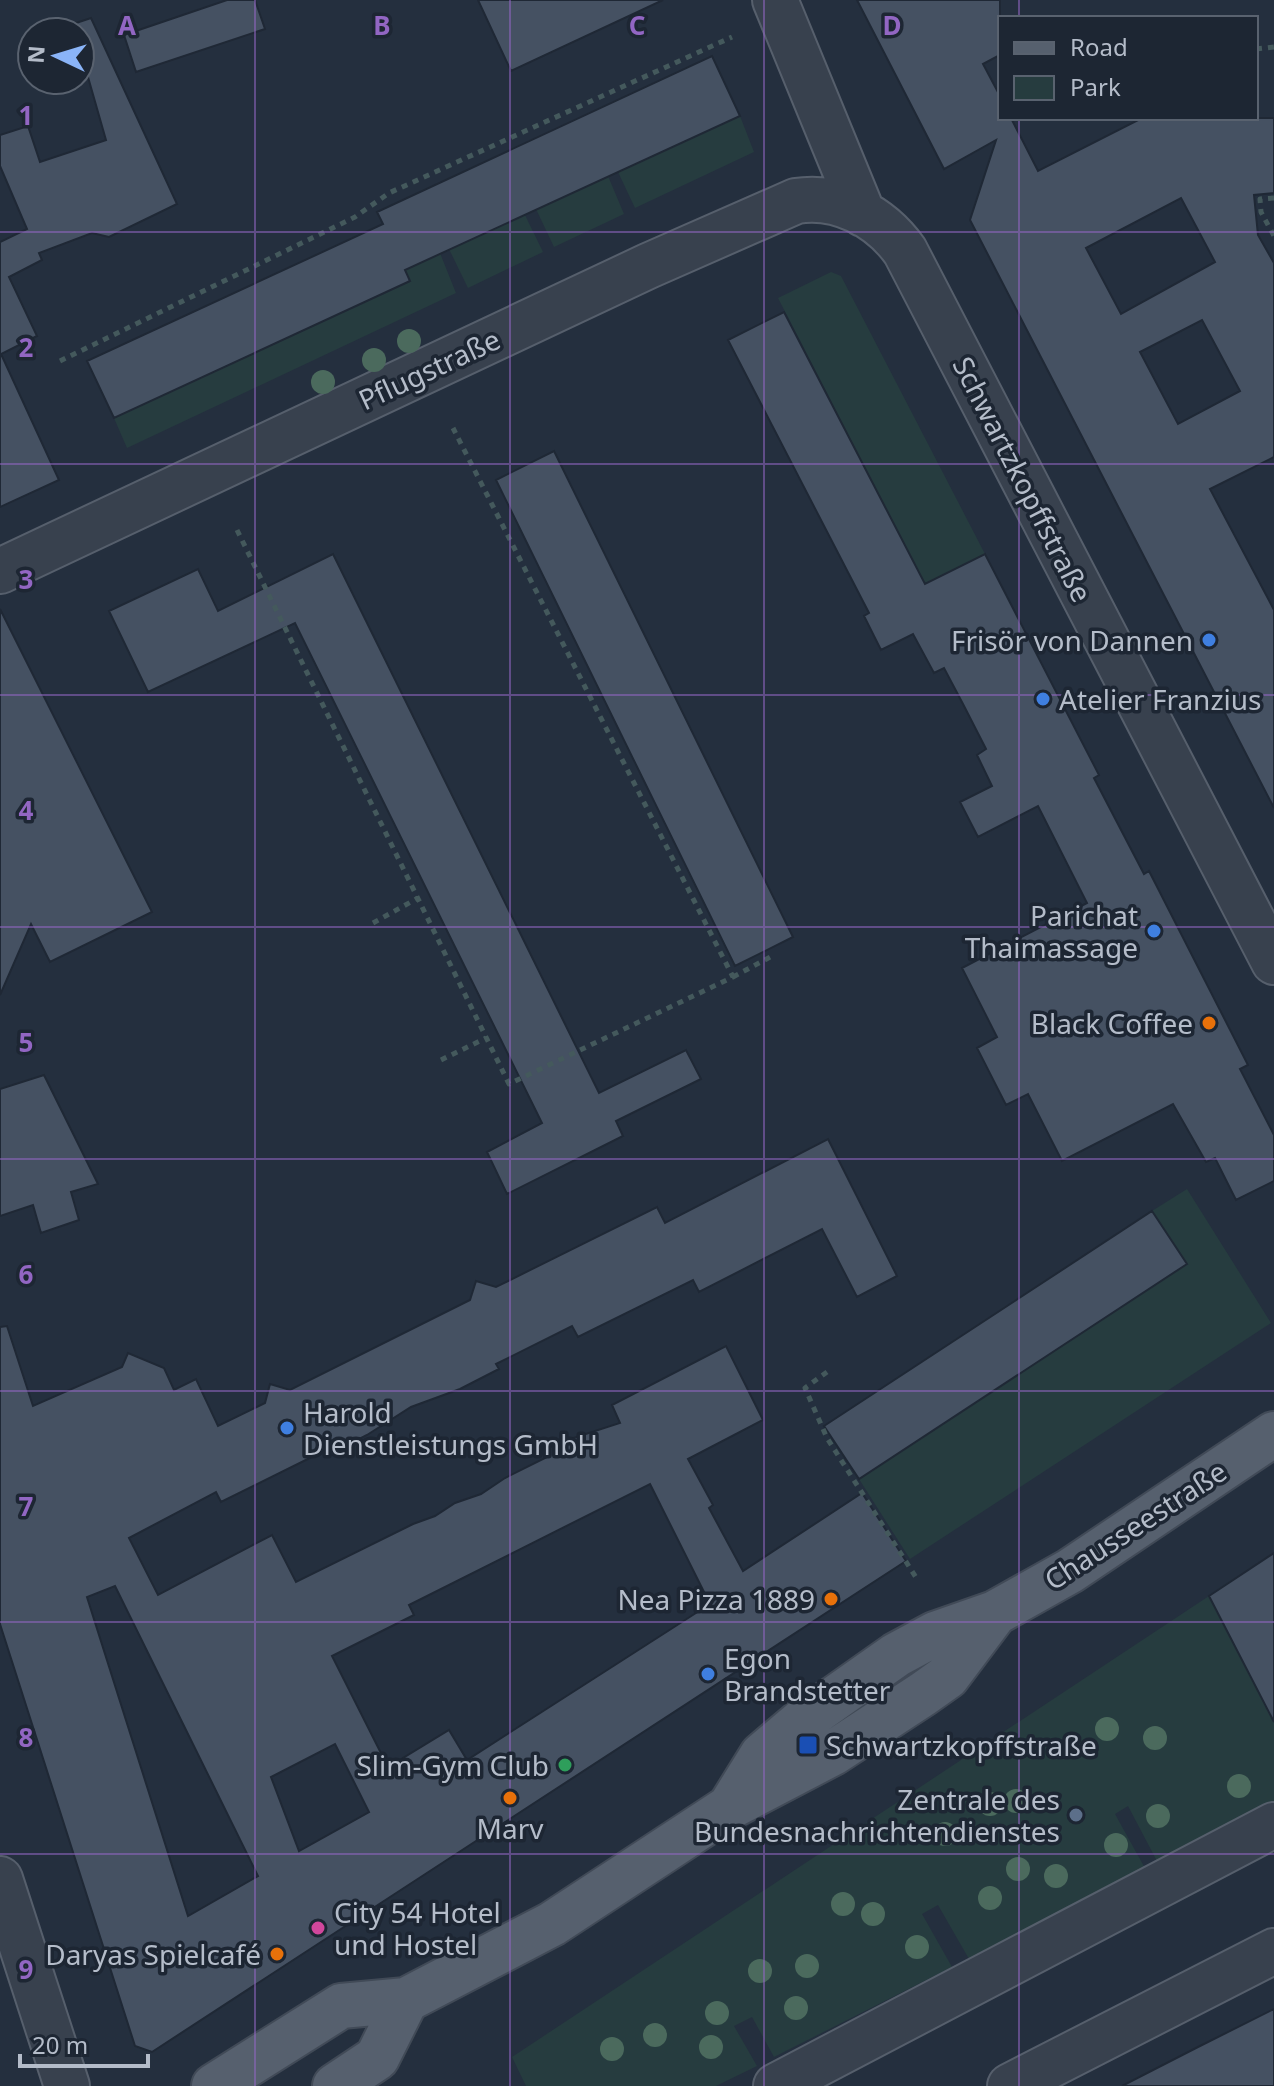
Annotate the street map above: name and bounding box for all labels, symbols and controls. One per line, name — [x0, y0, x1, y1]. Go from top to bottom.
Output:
text: A — [118, 7, 136, 43]
text: B — [373, 7, 391, 43]
text: C — [629, 7, 645, 43]
text: D — [882, 7, 902, 43]
north arrow — [16, 16, 96, 96]
legend — [998, 16, 1258, 120]
text: Road — [1070, 30, 1128, 63]
text: N — [19, 45, 51, 65]
text: Park — [1070, 70, 1121, 103]
text: 1 — [19, 97, 33, 133]
street label: Pflugstraße — [352, 320, 506, 418]
text: 2 — [19, 329, 34, 365]
street label: Schwartzkopffstraße — [945, 350, 1101, 608]
text: 3 — [19, 561, 33, 597]
place label: Frisör von Dannen — [951, 621, 1193, 659]
marker: Frisör von Dannen — [1200, 631, 1218, 649]
place label: Atelier Franzius — [1059, 680, 1262, 718]
marker: Atelier Franzius — [1034, 690, 1052, 708]
text: 4 — [19, 792, 34, 828]
place label: Parichat Thaimassage — [965, 896, 1138, 966]
marker: Parichat Thaimassage — [1145, 922, 1163, 940]
place label: Black Coffee — [1031, 1004, 1193, 1042]
marker: Black Coffee — [1200, 1014, 1218, 1032]
text: 5 — [19, 1024, 33, 1060]
text: 6 — [19, 1256, 34, 1292]
place label: Harold Dienstleistungs GmbH — [303, 1393, 598, 1463]
marker: Harold Dienstleistungs GmbH — [278, 1419, 296, 1437]
street label: Chausseestraße — [1037, 1452, 1233, 1598]
text: 7 — [19, 1488, 34, 1524]
place label: Nea Pizza 1889 — [617, 1580, 815, 1618]
marker: Nea Pizza 1889 — [822, 1590, 840, 1608]
place label: Egon Brandstetter — [724, 1639, 891, 1709]
marker: Egon Brandstetter — [699, 1665, 717, 1683]
text: 8 — [19, 1719, 33, 1755]
place label: Schwartzkopffstraße — [826, 1726, 1097, 1764]
marker: Schwartzkopffstraße — [797, 1734, 819, 1756]
place label: Slim-Gym Club — [356, 1746, 549, 1784]
marker: Slim-Gym Club — [556, 1756, 574, 1774]
place label: Zentrale des Bundesnachrichtendienstes — [694, 1780, 1060, 1850]
marker: Marv — [501, 1789, 519, 1807]
marker: Zentrale des Bundesnachrichtendienstes — [1067, 1806, 1085, 1824]
place label: Marv — [477, 1809, 544, 1847]
place label: City 54 Hotel und Hostel — [334, 1893, 501, 1963]
marker: City 54 Hotel und Hostel — [309, 1919, 327, 1937]
place label: Daryas Spielcafé — [45, 1935, 261, 1973]
marker: Daryas Spielcafé — [268, 1945, 286, 1963]
text: 9 — [19, 1951, 33, 1987]
scale bar — [20, 2018, 148, 2068]
text: 20 m — [32, 2028, 88, 2061]

